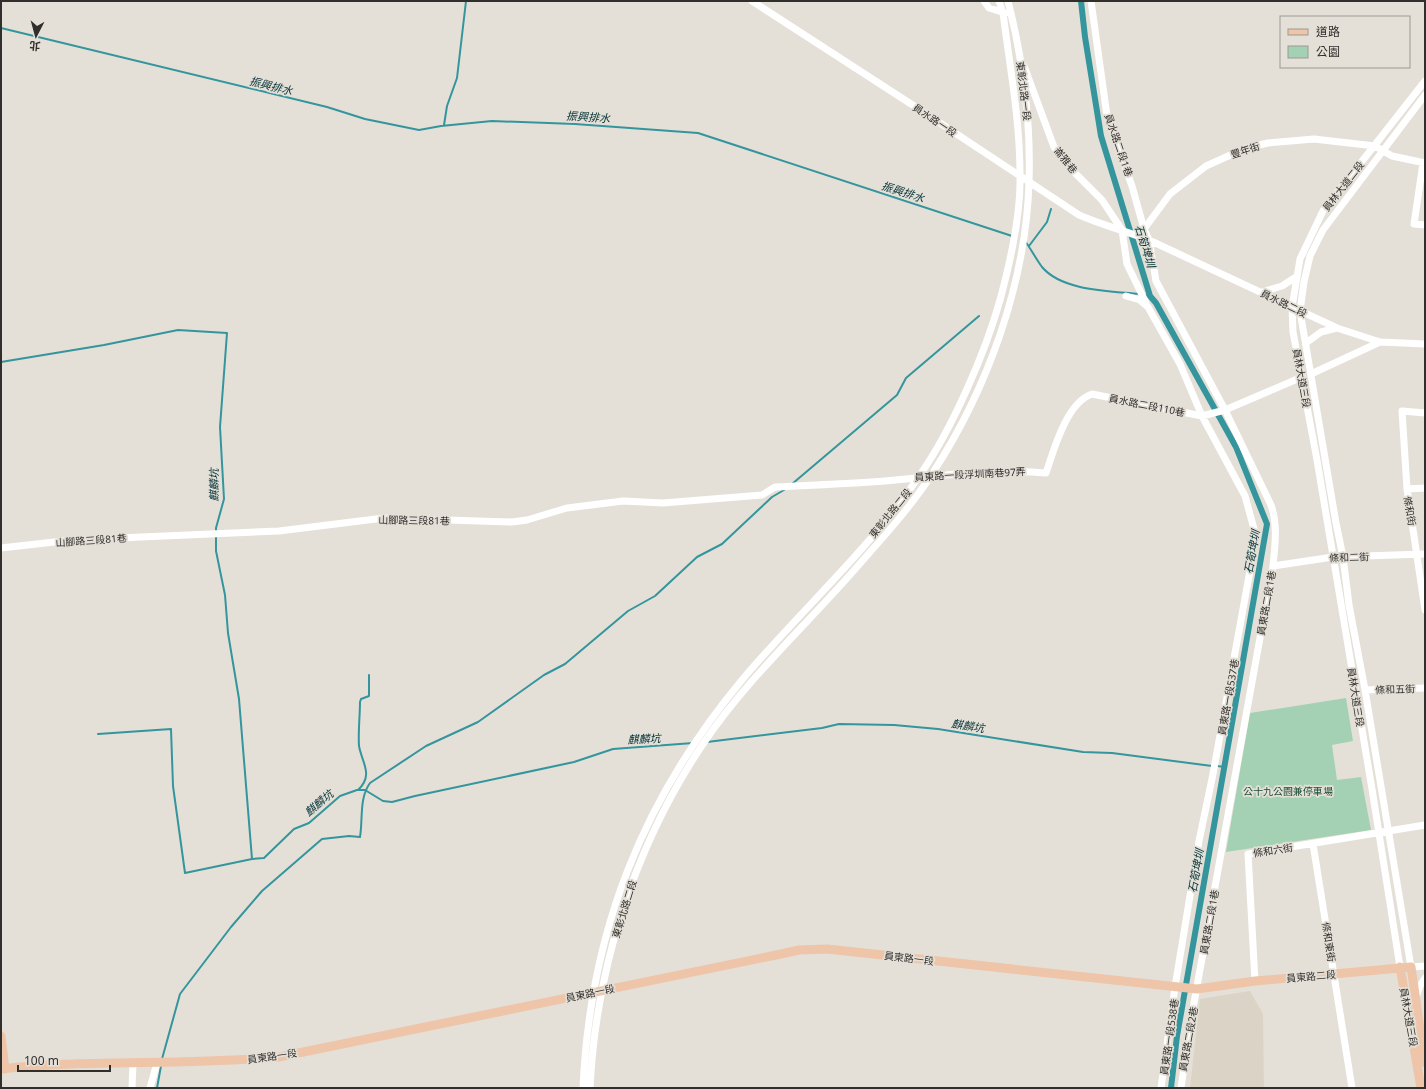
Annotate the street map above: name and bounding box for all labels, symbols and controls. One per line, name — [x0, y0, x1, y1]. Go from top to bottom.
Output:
north arrow — [16, 16, 56, 56]
legend — [1280, 16, 1410, 68]
text: 道路 — [1316, 23, 1340, 40]
text: 北 — [29, 38, 41, 54]
text: 公園 — [1316, 43, 1340, 60]
street label: 東彰北路一段 — [1013, 60, 1035, 122]
water label: 振興排水 — [248, 73, 295, 98]
street label: 員水路一段 — [910, 100, 960, 140]
water label: 振興排水 — [566, 107, 612, 126]
street label: 員水路二段1巷 — [1102, 112, 1136, 178]
street label: 豐年街 — [1229, 139, 1261, 161]
street label: 崙雅巷 — [1051, 144, 1081, 176]
street label: 員林大道二段 — [1319, 158, 1367, 214]
water label: 振興排水 — [880, 178, 927, 206]
water label: 石筍埤圳 — [1132, 223, 1160, 271]
street label: 員水路二段 — [1258, 286, 1310, 320]
street label: 員林大道三段 — [1290, 347, 1314, 409]
street label: 員水路二段110巷 — [1108, 391, 1186, 419]
street label: 員東路一段浮圳南巷97弄 — [914, 464, 1026, 484]
water label: 麒麟坑 — [206, 467, 221, 502]
street label: 東彰北路二段 — [866, 485, 914, 541]
street label: 條和街 — [1401, 495, 1419, 527]
street label: 山腳路三段81巷 — [378, 512, 450, 528]
water label: 石筍埤圳 — [1240, 527, 1263, 575]
street label: 山腳路三段81巷 — [55, 531, 127, 549]
street label: 條和二街 — [1329, 549, 1369, 565]
street label: 員東路二段1巷 — [1253, 569, 1279, 637]
street label: 員東路一段537巷 — [1214, 658, 1242, 736]
street label: 員林大道三段 — [1344, 666, 1368, 728]
street label: 條和五街 — [1375, 681, 1415, 697]
water label: 麒麟坑 — [951, 716, 988, 736]
water label: 麒麟坑 — [627, 730, 663, 747]
park label: 公十九公園兼停車場 — [1243, 784, 1333, 798]
water label: 麒麟坑 — [301, 785, 338, 819]
street label: 條和六街 — [1252, 840, 1294, 860]
water label: 石筍埤圳 — [1184, 846, 1207, 894]
street label: 東彰北路二段 — [609, 878, 639, 940]
street label: 員東路二段1巷 — [1196, 888, 1222, 956]
street label: 條和東街 — [1319, 921, 1339, 963]
street label: 員東路一段 — [883, 948, 935, 968]
street label: 員東路二段 — [1285, 967, 1337, 985]
street label: 員東路一段 — [564, 981, 616, 1005]
street label: 員林大道三段 — [1397, 986, 1421, 1048]
street label: 員東路一段538巷 — [1157, 998, 1181, 1076]
street label: 員東路二段2巷 — [1175, 1005, 1201, 1073]
street label: 員東路一段 — [246, 1046, 298, 1066]
scale bar — [18, 1047, 110, 1073]
text: 100 m — [24, 1052, 59, 1069]

